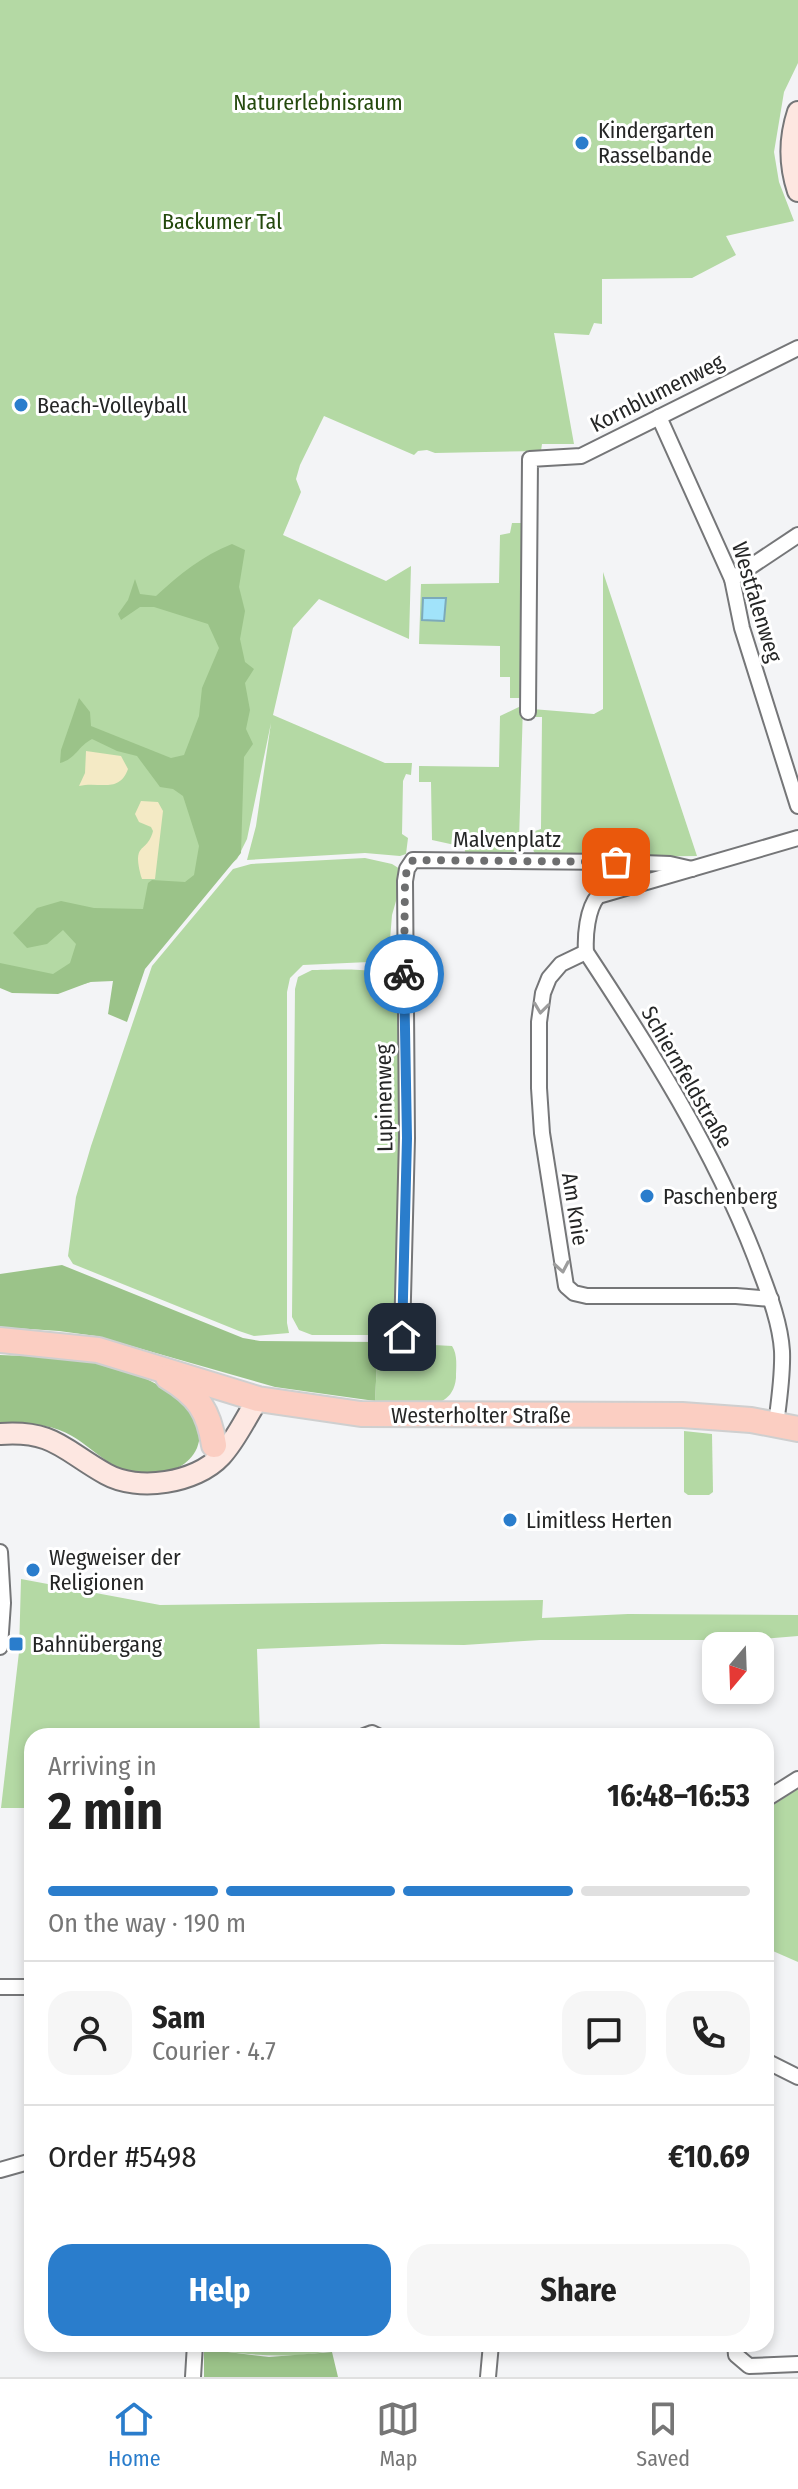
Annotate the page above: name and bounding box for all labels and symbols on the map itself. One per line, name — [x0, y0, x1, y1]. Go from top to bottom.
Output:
park label: Naturerlebnisraum — [233, 89, 403, 116]
place label: Kindergarten Rasselbande — [598, 117, 715, 169]
marker: Kindergarten Rasselbande — [573, 134, 591, 152]
park label: Backumer Tal — [162, 208, 282, 235]
street label: Kornblumenweg — [586, 347, 729, 438]
place label: Beach-Volleyball — [37, 392, 187, 419]
marker: Beach-Volleyball — [12, 396, 30, 414]
street label: Westfalenweg — [726, 539, 788, 666]
street label: Malvenplatz — [453, 826, 561, 853]
pin — [582, 828, 650, 896]
courier — [364, 934, 444, 1014]
street label: Schiernfeldstraße — [635, 1001, 739, 1153]
one-way arrow — [532, 1002, 549, 1015]
street label: Lupinenweg — [370, 1043, 398, 1152]
street label: Am Knie — [556, 1171, 594, 1247]
place label: Paschenberg — [663, 1183, 778, 1210]
marker: Paschenberg — [638, 1187, 656, 1205]
one-way arrow — [552, 1260, 569, 1273]
pin — [368, 1303, 436, 1371]
street label: Westerholter Straße — [391, 1402, 571, 1429]
place label: Limitless Herten — [526, 1507, 672, 1534]
marker: Limitless Herten — [501, 1511, 519, 1529]
place label: Wegweiser der Religionen — [49, 1544, 181, 1596]
marker: Wegweiser der Religionen — [24, 1561, 42, 1579]
place label: Bahnübergang — [32, 1631, 163, 1658]
north arrow — [702, 1632, 774, 1704]
marker: Bahnübergang — [7, 1635, 25, 1653]

